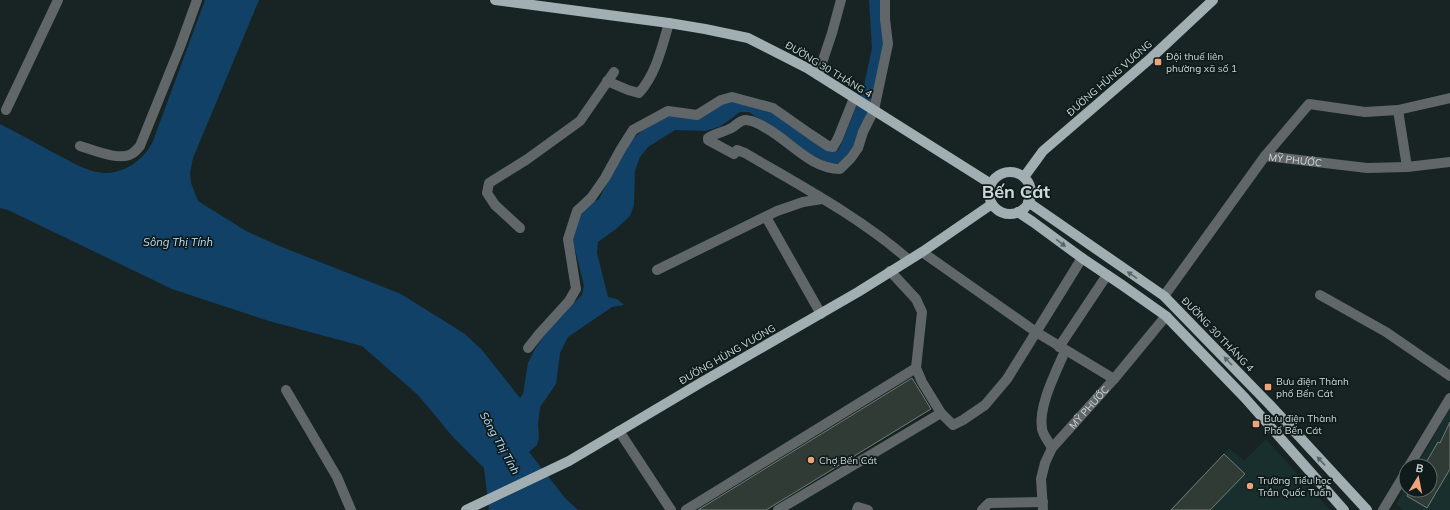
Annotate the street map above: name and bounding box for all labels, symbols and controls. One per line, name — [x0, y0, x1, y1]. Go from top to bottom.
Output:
street label: ĐƯỜNG 30 THÁNG 4 — [783, 38, 874, 100]
street label: ĐƯỜNG HÙNG VƯƠNG — [1064, 38, 1155, 119]
place label: Đội thuế liên phường xã số 1 — [1166, 50, 1237, 75]
marker: Đội thuế liên phường xã số 1 — [1153, 57, 1163, 67]
street label: MỸ PHƯỚC — [1268, 150, 1323, 170]
district label: Bến Cát — [982, 180, 1050, 203]
water label: Sông Thị Tính — [143, 235, 213, 249]
one-way arrow — [1056, 239, 1066, 247]
one-way arrow — [1126, 271, 1138, 278]
street label: ĐƯỜNG 30 THÁNG 4 — [1179, 294, 1257, 374]
street label: ĐƯỜNG HÙNG VƯƠNG — [677, 322, 778, 387]
one-way arrow — [1224, 357, 1233, 366]
place label: Bưu điện Thành phố Bến Cát — [1276, 375, 1349, 400]
marker: Bưu điện Thành phố Bến Cát — [1263, 382, 1273, 392]
street label: MỸ PHƯỚC — [1066, 383, 1112, 432]
water label: Sông Thị Tính — [477, 409, 523, 477]
place label: Bưu điện Thành Phố Bến Cát — [1264, 412, 1337, 437]
marker: Bưu điện Thành Phố Bến Cát — [1251, 419, 1261, 429]
place label: Chợ Bến Cát — [819, 454, 878, 467]
marker: Chợ Bến Cát — [806, 455, 816, 465]
one-way arrow — [1317, 456, 1326, 466]
north arrow — [1398, 458, 1438, 498]
text: B — [1415, 461, 1425, 476]
place label: Trường Tiểu học Trần Quốc Tuấn — [1258, 474, 1332, 499]
marker: Trường Tiểu học Trần Quốc Tuấn — [1245, 481, 1255, 491]

